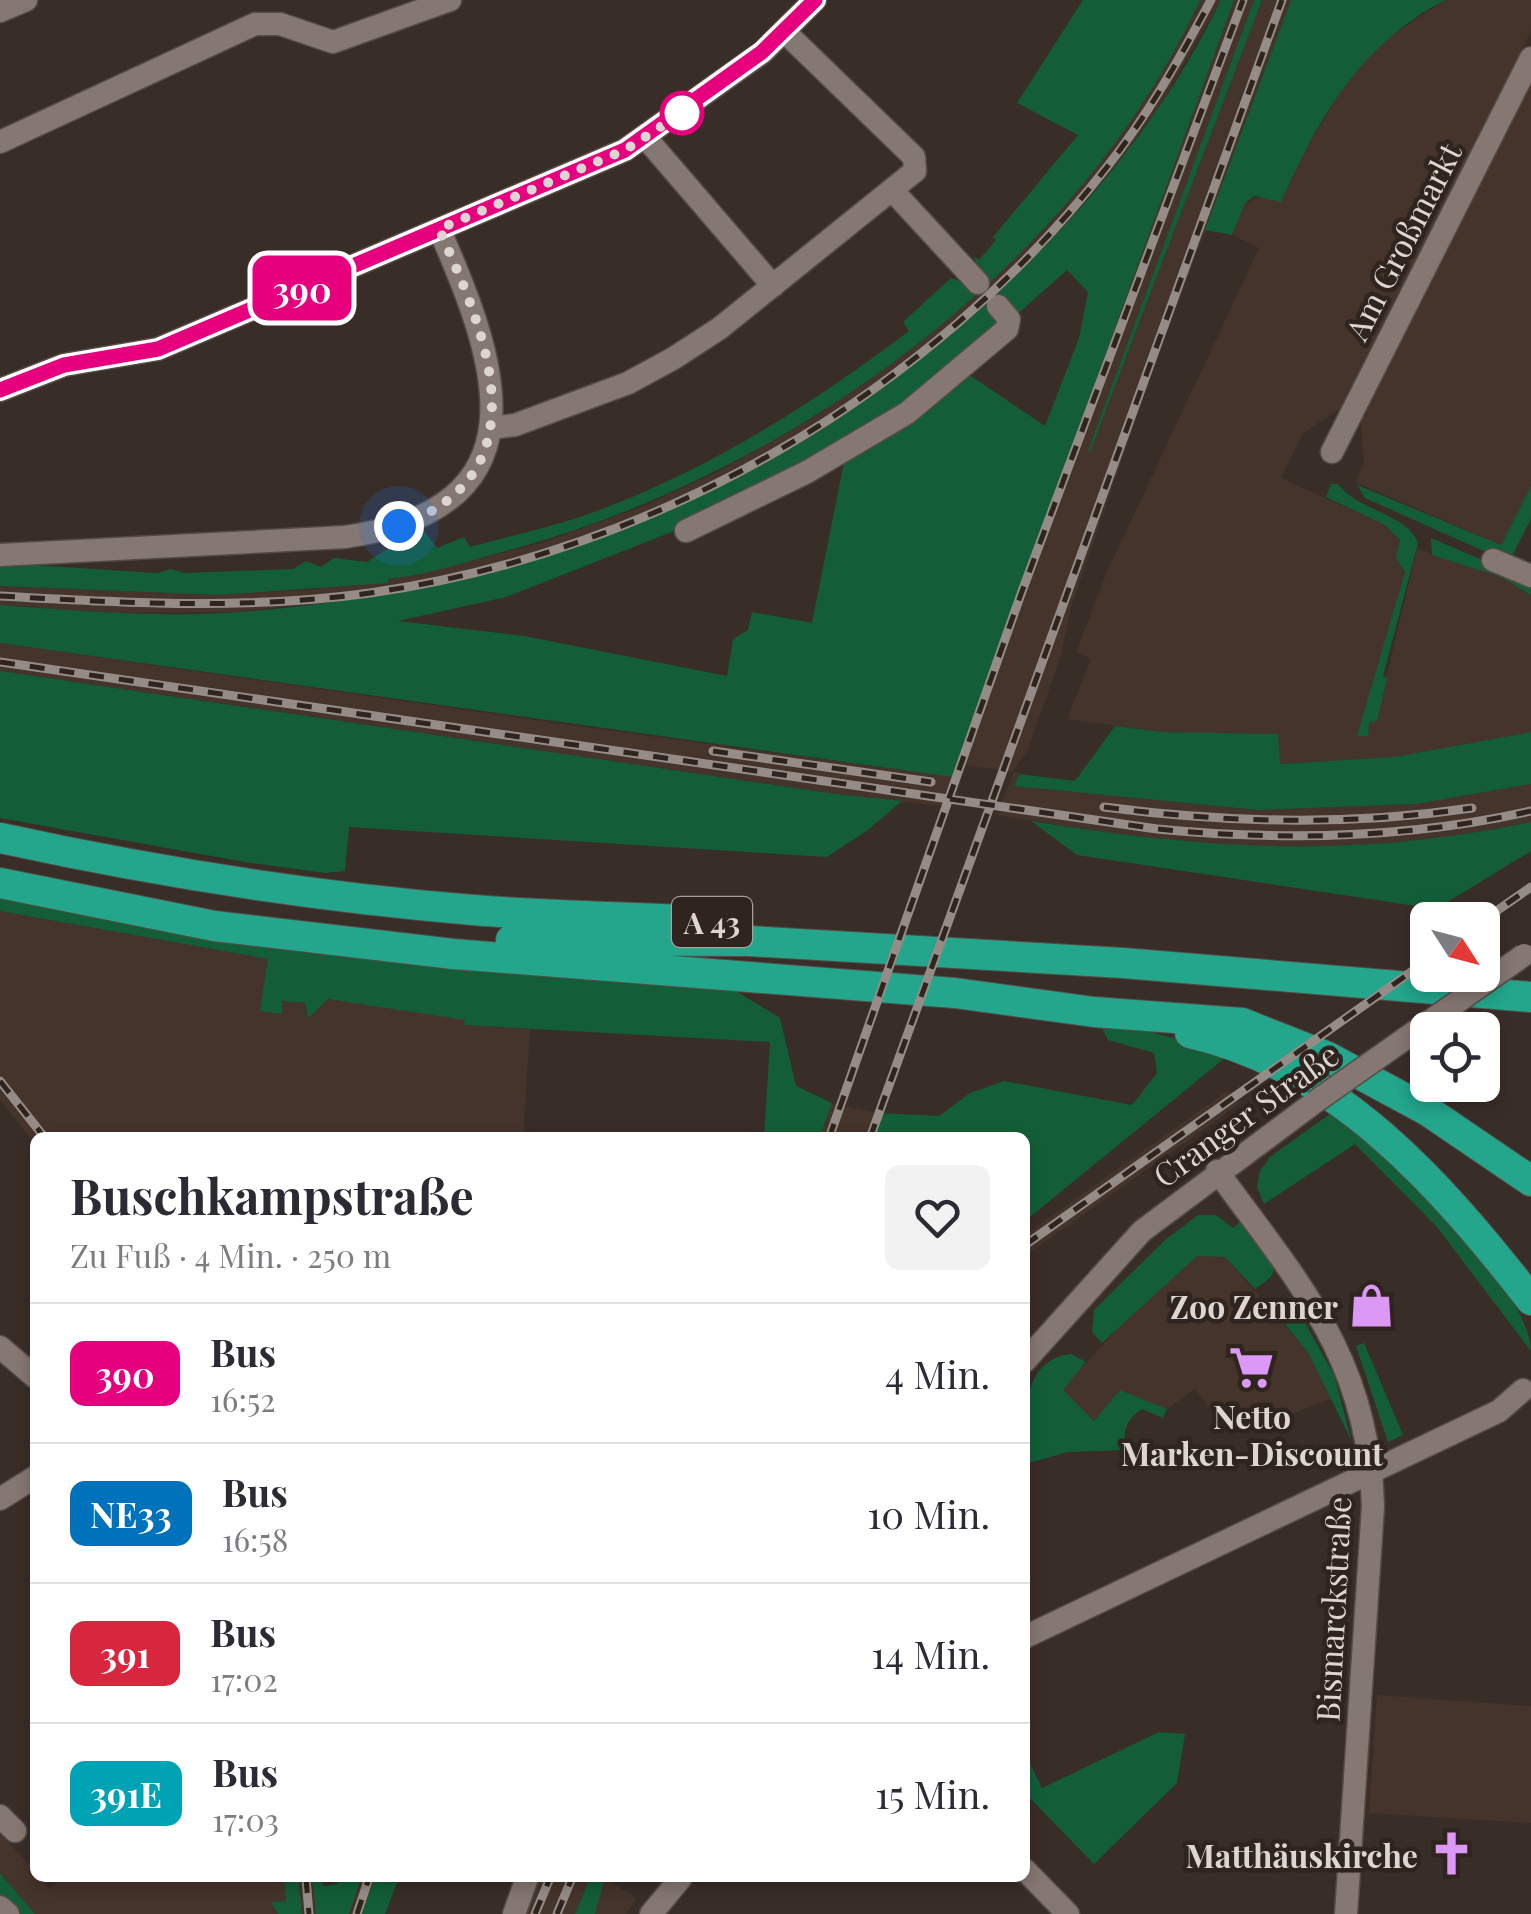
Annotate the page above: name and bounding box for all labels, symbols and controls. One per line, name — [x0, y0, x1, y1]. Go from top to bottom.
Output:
unlabelled marker — [661, 92, 703, 134]
street label: Am Großmarkt — [1333, 135, 1470, 348]
line badge: 390 — [244, 256, 360, 320]
text: 390 — [272, 265, 332, 312]
your location — [374, 501, 424, 551]
road number: A 43 — [672, 897, 752, 947]
north arrow — [1410, 902, 1500, 992]
map controls — [1410, 902, 1500, 1102]
button: locate — [1410, 1012, 1500, 1102]
street label: Cranger Straße — [1144, 1032, 1346, 1196]
text: Buschkampstraße — [70, 1163, 474, 1227]
button: heart — [885, 1165, 990, 1270]
text: Zu Fuß · 4 Min. · 250 m — [70, 1233, 391, 1276]
shop icon: Zoo Zenner — [1347, 1281, 1395, 1329]
place label: Zoo Zenner — [1170, 1284, 1338, 1327]
text: Bus — [210, 1326, 276, 1377]
supermarket icon: Netto Marken-Discount — [1228, 1343, 1276, 1391]
text: 4 Min. — [885, 1348, 990, 1399]
text: 390 — [95, 1350, 155, 1397]
text: 16:52 — [210, 1377, 276, 1420]
place label: Netto Marken-Discount — [1121, 1394, 1384, 1474]
text: Bus — [222, 1466, 288, 1517]
text: 10 Min. — [867, 1488, 990, 1539]
text: NE33 — [90, 1490, 172, 1537]
street label: Bismarckstraße — [1305, 1495, 1359, 1723]
text: 16:58 — [222, 1517, 288, 1560]
text: Bus — [210, 1606, 276, 1657]
text: 14 Min. — [871, 1628, 990, 1679]
text: 391 — [100, 1630, 150, 1677]
text: 17:02 — [210, 1657, 278, 1700]
text: Bus — [212, 1746, 278, 1797]
text: 15 Min. — [875, 1768, 990, 1819]
text: 391E — [90, 1770, 162, 1817]
text: 17:03 — [212, 1797, 279, 1840]
church icon: Matthäuskirche — [1427, 1830, 1475, 1878]
place label: Matthäuskirche — [1185, 1833, 1418, 1876]

